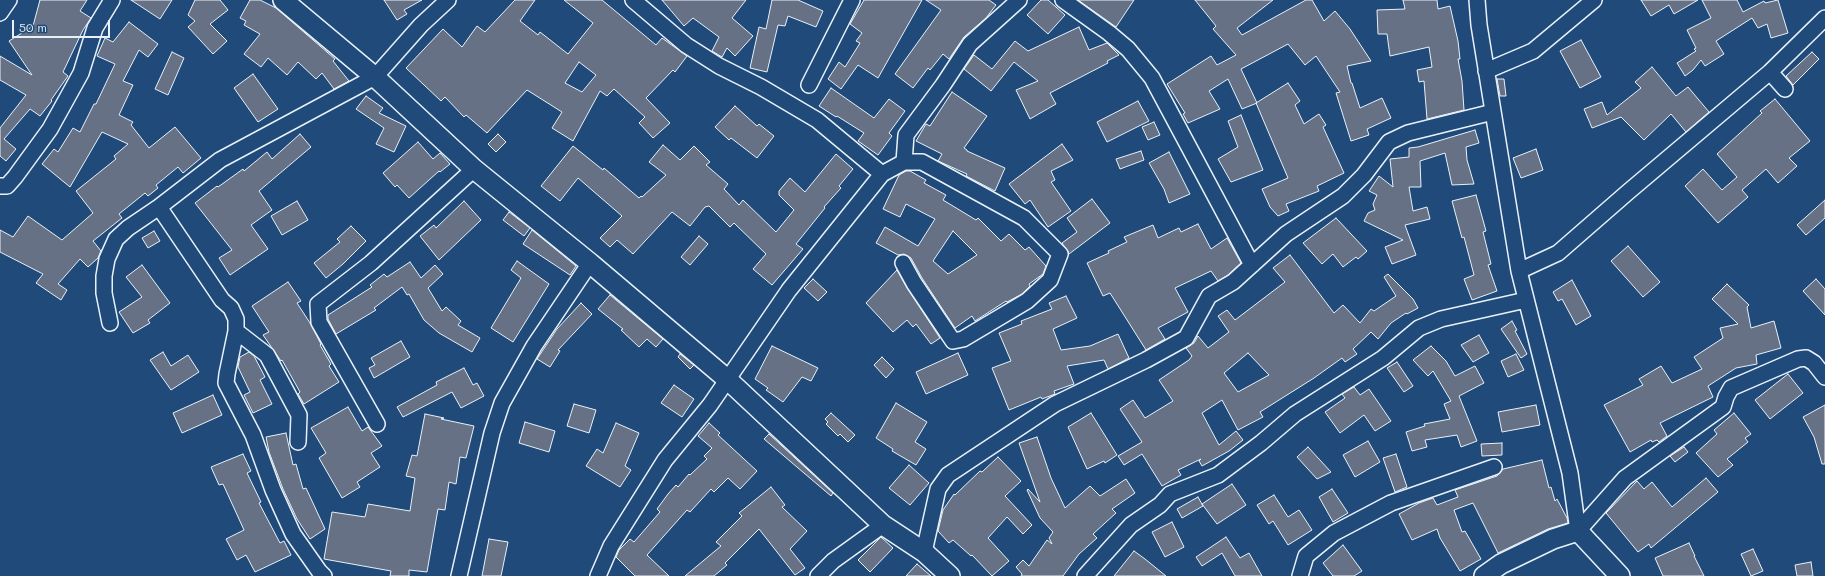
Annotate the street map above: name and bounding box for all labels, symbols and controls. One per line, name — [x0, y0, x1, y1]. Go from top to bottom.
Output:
scale bar — [14, 12, 112, 38]
text: 50 m — [19, 19, 47, 35]

